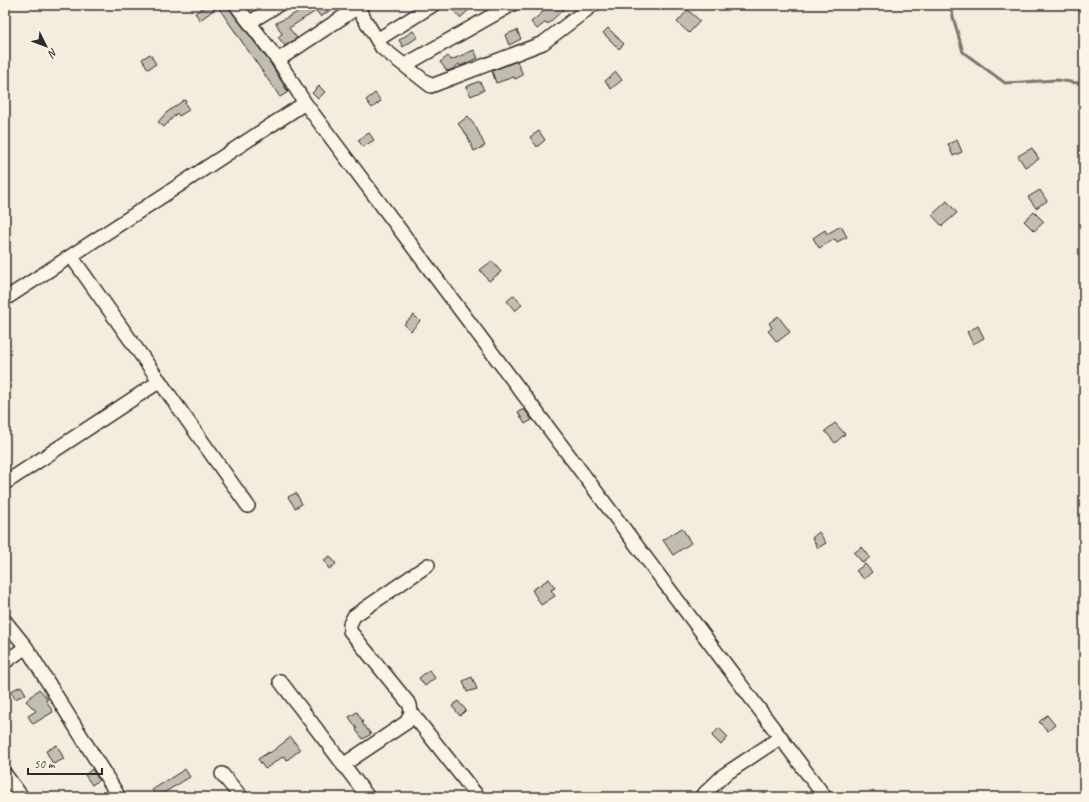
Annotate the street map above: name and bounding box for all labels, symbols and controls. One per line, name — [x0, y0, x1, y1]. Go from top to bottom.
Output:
north arrow — [26, 26, 66, 66]
text: N — [44, 45, 61, 62]
scale bar — [28, 750, 102, 776]
text: 50 m — [34, 756, 56, 772]

